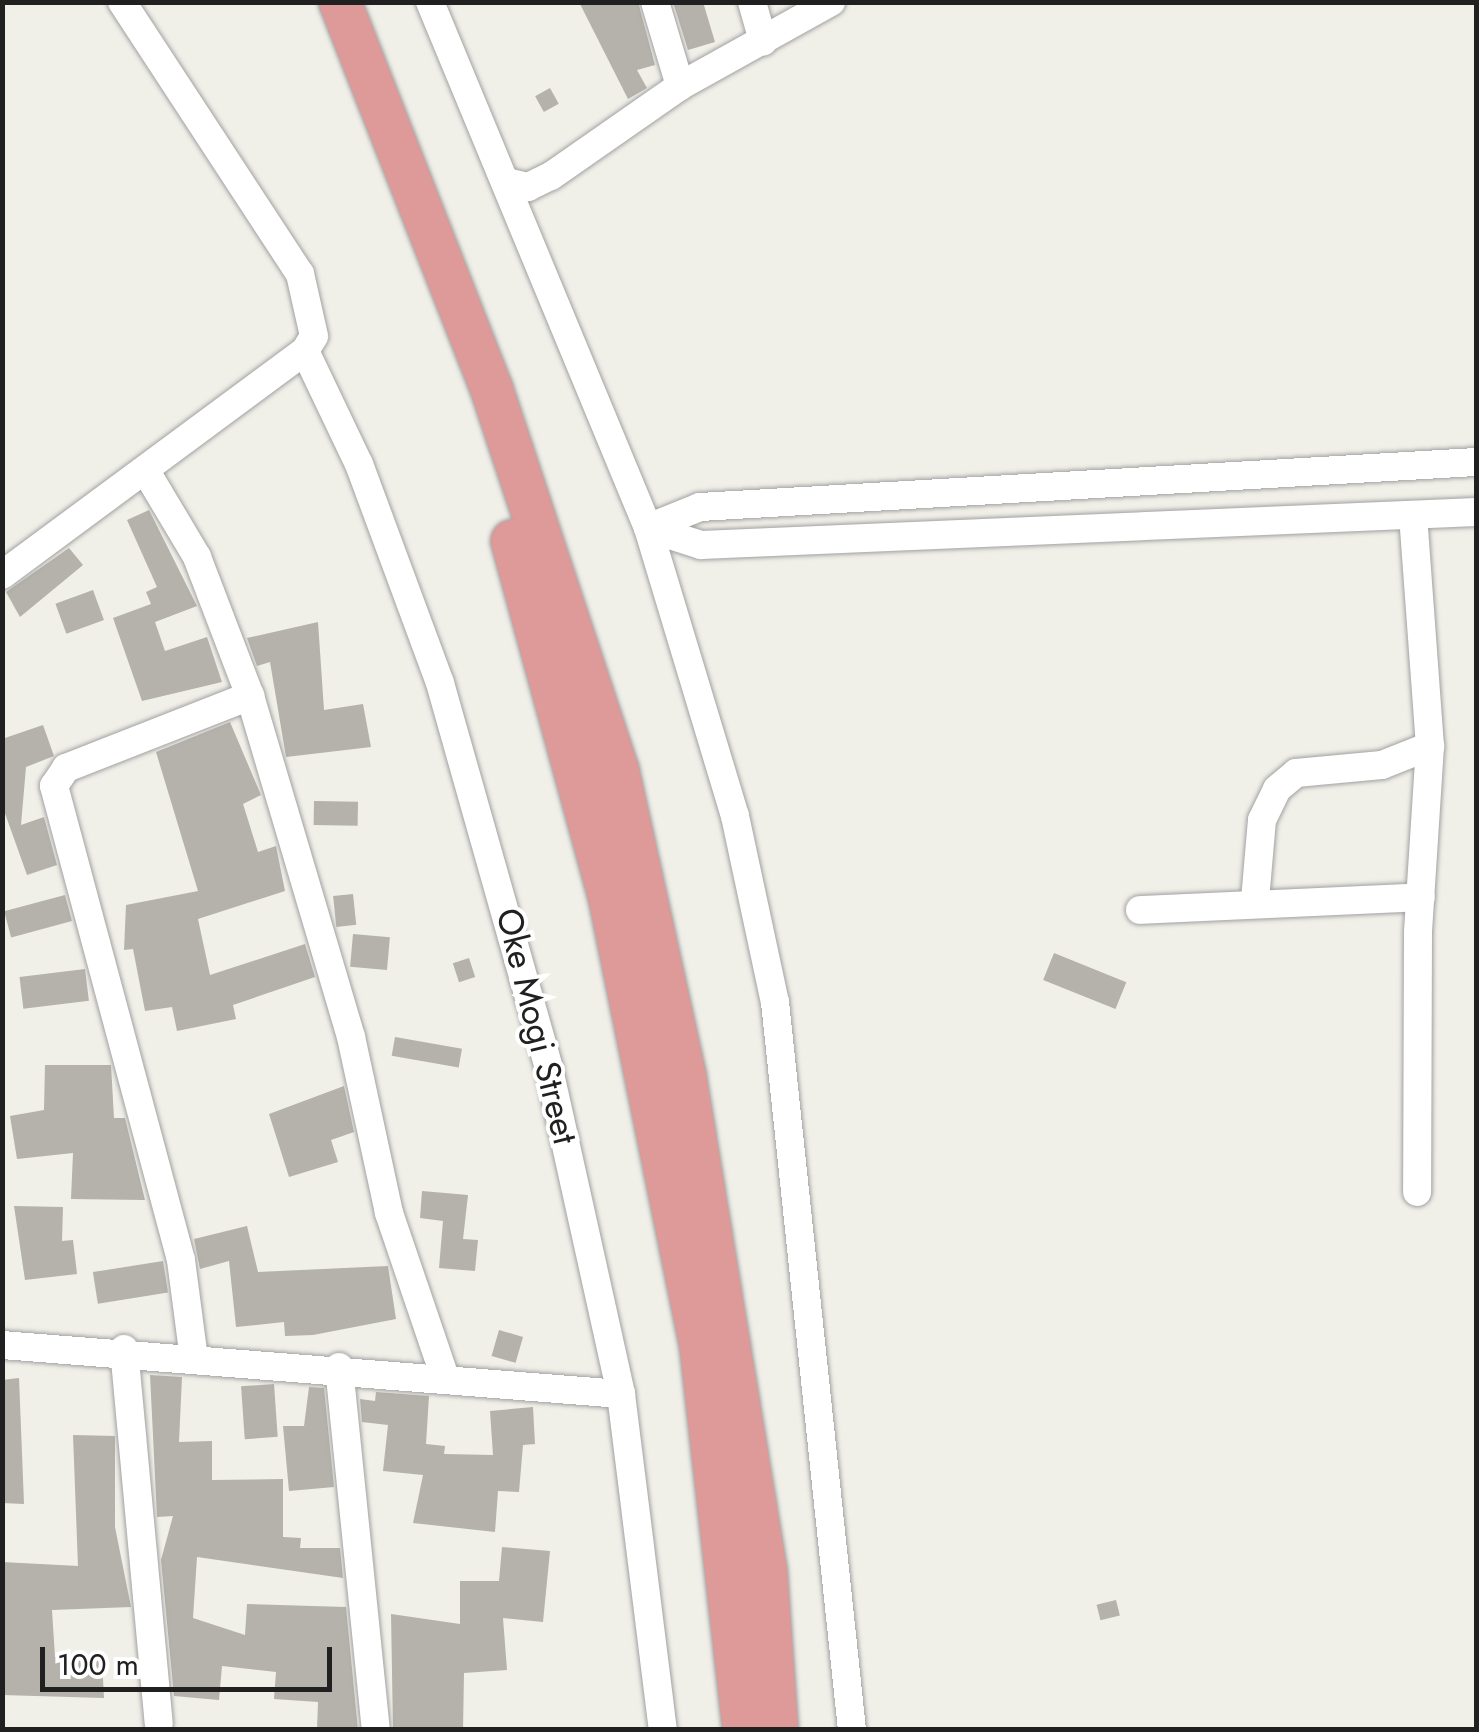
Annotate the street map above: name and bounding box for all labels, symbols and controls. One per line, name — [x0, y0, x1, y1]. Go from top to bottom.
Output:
street label: Oke Mogi Street — [487, 904, 587, 1148]
scale bar — [45, 1627, 338, 1689]
text: 100 m — [57, 1643, 139, 1686]

